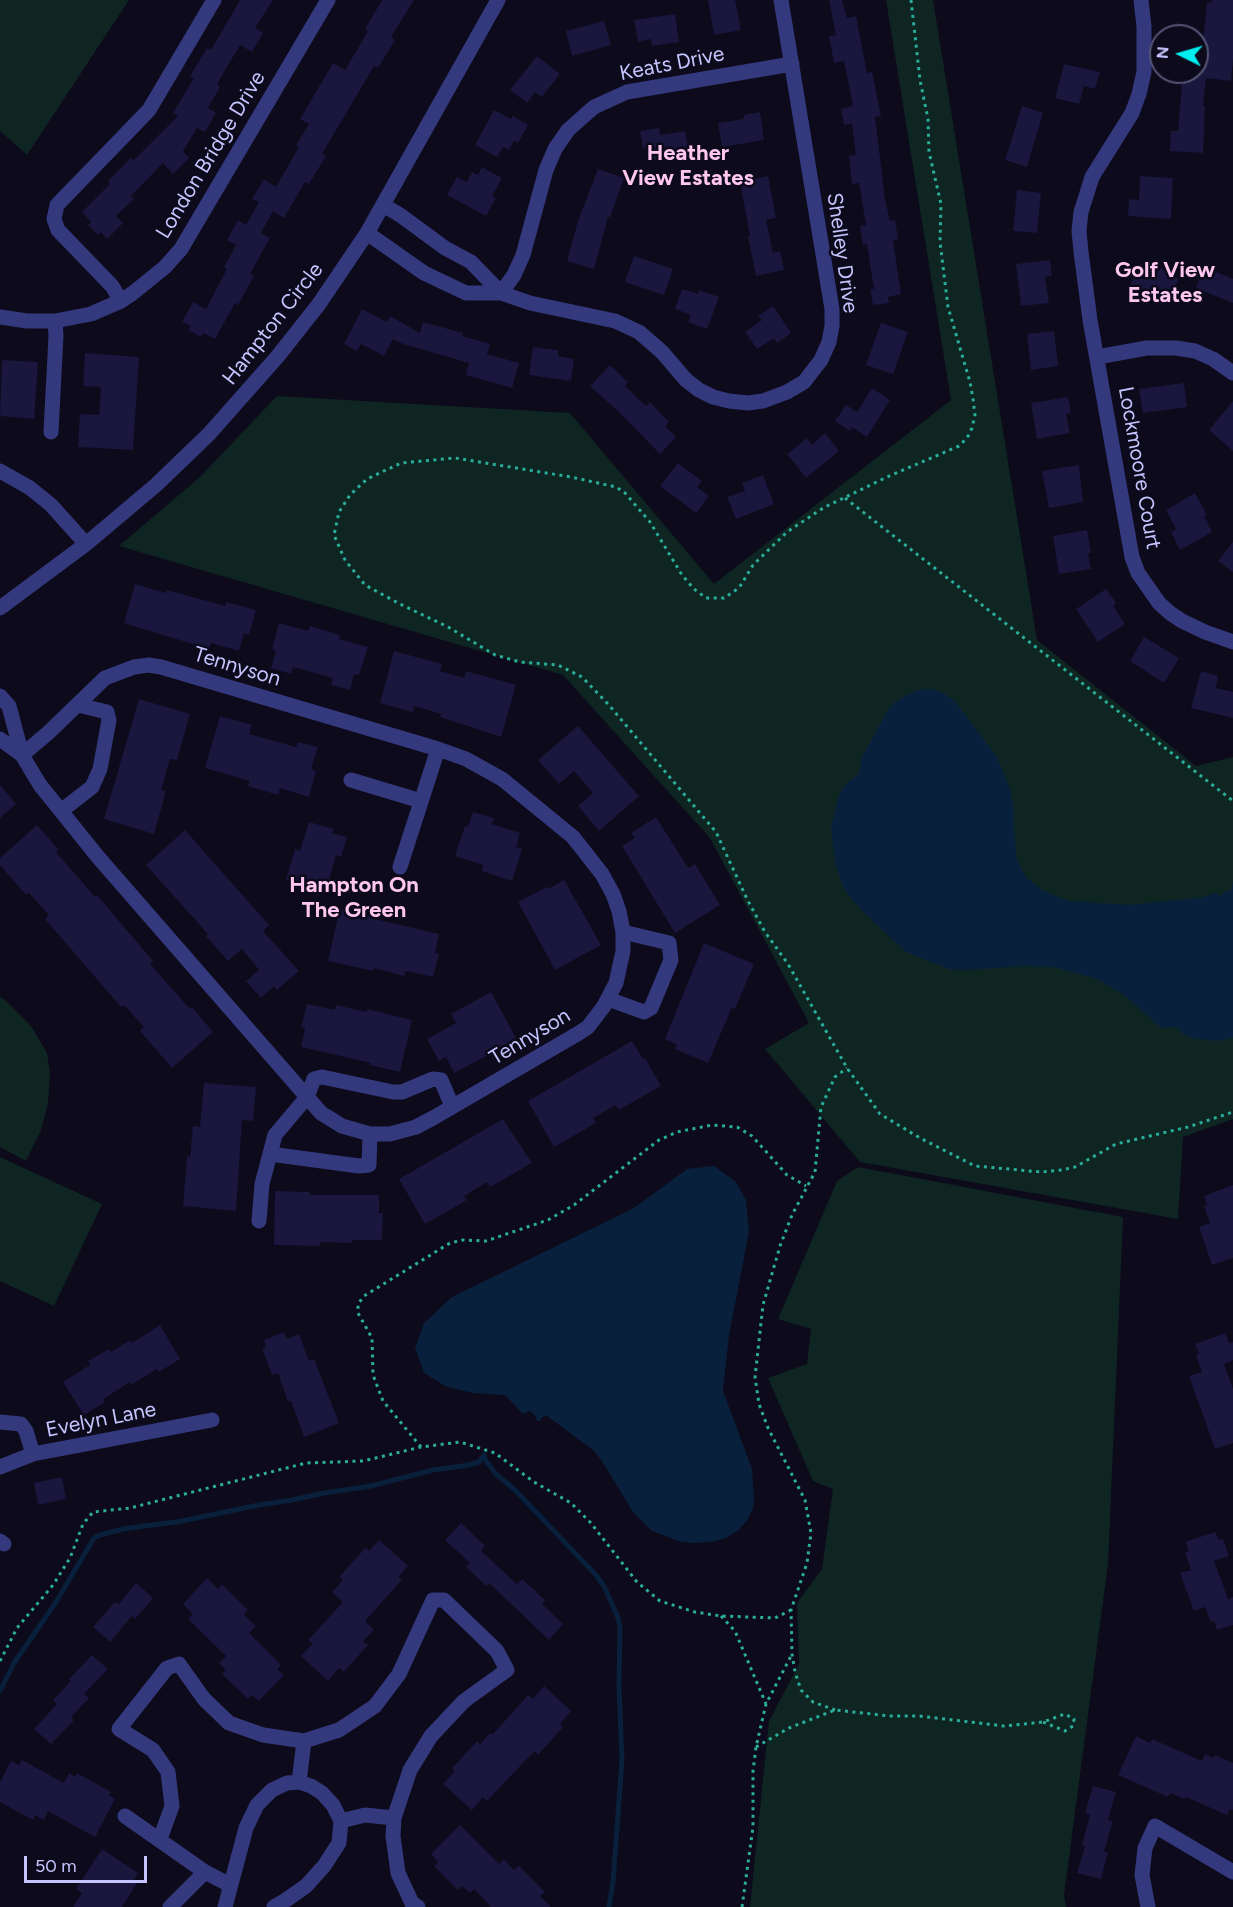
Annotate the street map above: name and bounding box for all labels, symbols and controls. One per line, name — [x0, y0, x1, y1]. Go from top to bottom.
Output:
north arrow — [1149, 24, 1209, 84]
street label: Keats Drive — [617, 41, 727, 87]
text: N — [1153, 46, 1173, 60]
street label: London Bridge Drive — [151, 67, 271, 243]
district label: Heather View Estates — [622, 141, 754, 192]
street label: Shelley Drive — [821, 191, 863, 315]
street label: Hampton Circle — [217, 258, 329, 390]
district label: Golf View Estates — [1115, 258, 1215, 310]
street label: Lockmoore Court — [1112, 385, 1166, 551]
street label: Tennyson — [190, 642, 284, 692]
district label: Hampton On The Green — [289, 873, 419, 924]
street label: Tennyson — [485, 1003, 575, 1071]
street label: Evelyn Lane — [44, 1397, 158, 1443]
scale bar — [27, 1844, 150, 1882]
text: 50 m — [35, 1855, 77, 1877]

